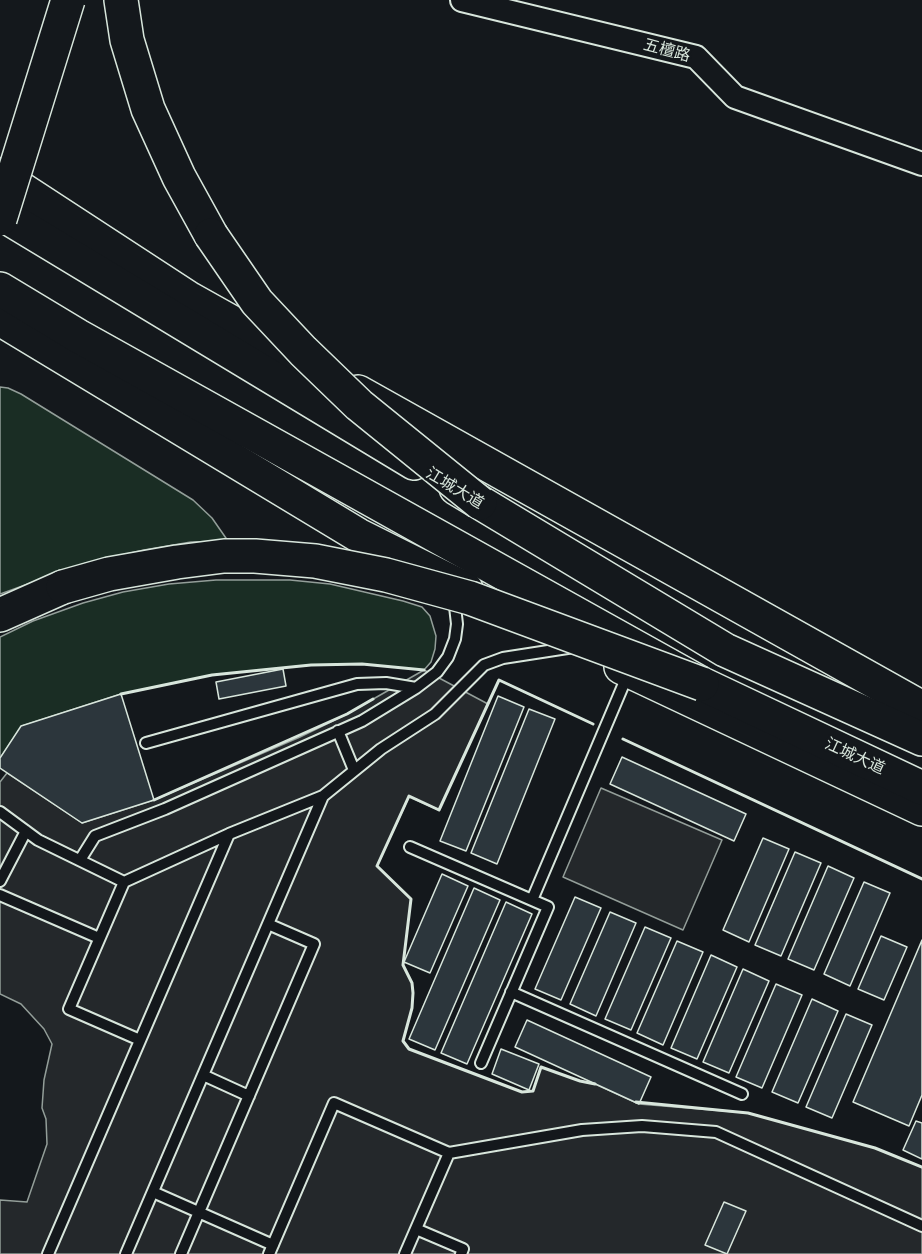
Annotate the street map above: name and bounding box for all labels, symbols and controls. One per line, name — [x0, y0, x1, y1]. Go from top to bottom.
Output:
street label: 五檀路 — [641, 35, 693, 65]
street label: 江城大道 — [423, 463, 487, 513]
street label: 江城大道 — [822, 734, 888, 778]

